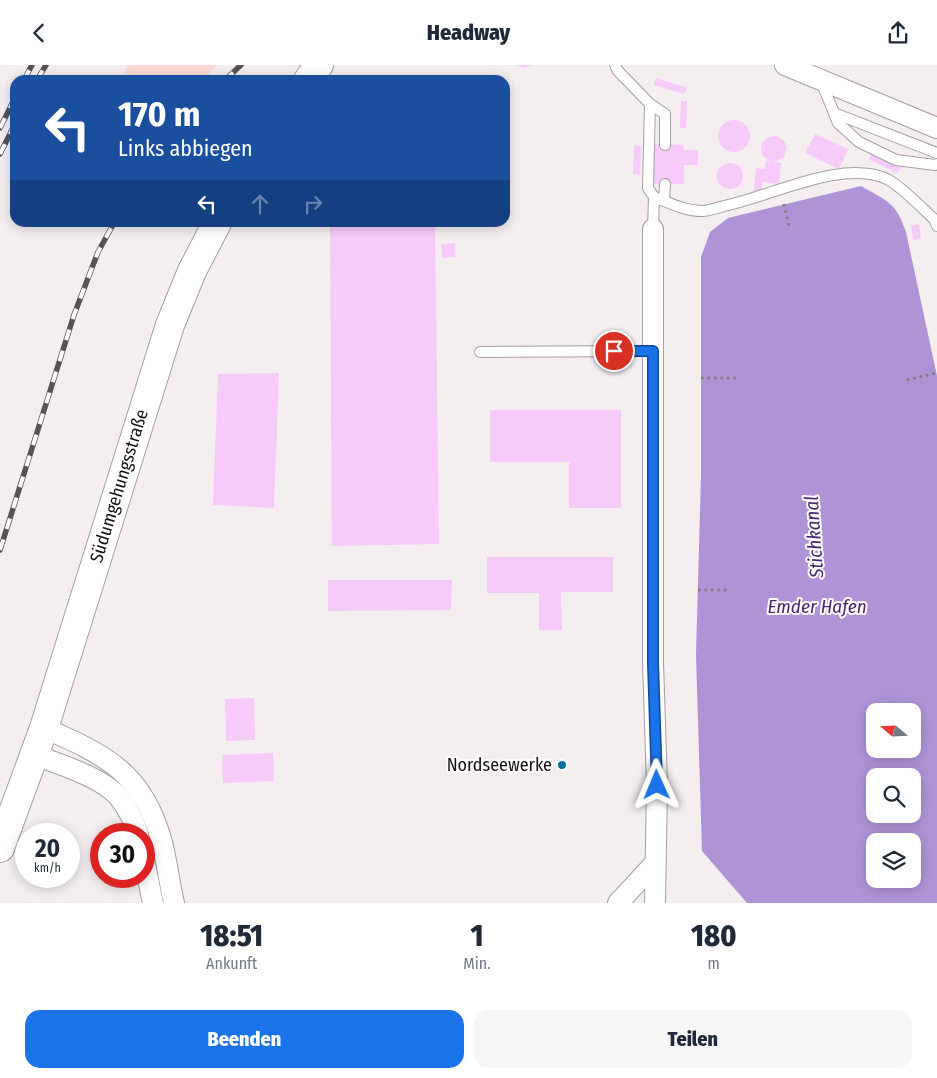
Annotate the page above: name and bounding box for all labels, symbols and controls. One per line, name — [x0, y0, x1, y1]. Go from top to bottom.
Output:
icon: back — [25, 19, 53, 47]
text: Headway — [427, 19, 510, 46]
icon: share — [884, 19, 912, 47]
text: 170 m — [118, 93, 201, 135]
icon: left — [35, 95, 100, 160]
text: Links abbiegen — [118, 135, 253, 162]
icon: left — [193, 190, 221, 218]
icon: ahead — [246, 190, 274, 218]
icon: right — [299, 190, 327, 218]
pin — [593, 330, 635, 372]
icon: arrive — [600, 337, 628, 365]
street label: Südumgehungsstraße — [85, 407, 153, 565]
water label: Stichkanal — [800, 495, 828, 580]
water label: Emder Hafen — [767, 595, 867, 618]
north arrow — [866, 703, 921, 757]
map controls — [866, 703, 921, 888]
place label: Nordseewerke — [447, 754, 552, 776]
position arrow — [630, 758, 682, 810]
marker: Nordseewerke — [556, 759, 568, 771]
button: search — [866, 768, 921, 823]
speed limit sign: 30 — [90, 823, 155, 888]
button: layers — [866, 833, 921, 888]
text: 20 — [35, 834, 60, 864]
text: km/h — [34, 861, 61, 875]
text: 18:51 — [200, 918, 263, 954]
text: 1 — [470, 918, 483, 954]
text: 180 — [691, 918, 737, 954]
text: Ankunft — [206, 954, 257, 973]
text: Min. — [463, 954, 491, 973]
text: m — [708, 954, 720, 973]
button: Beenden — [25, 1010, 464, 1068]
button: Teilen — [474, 1010, 912, 1068]

